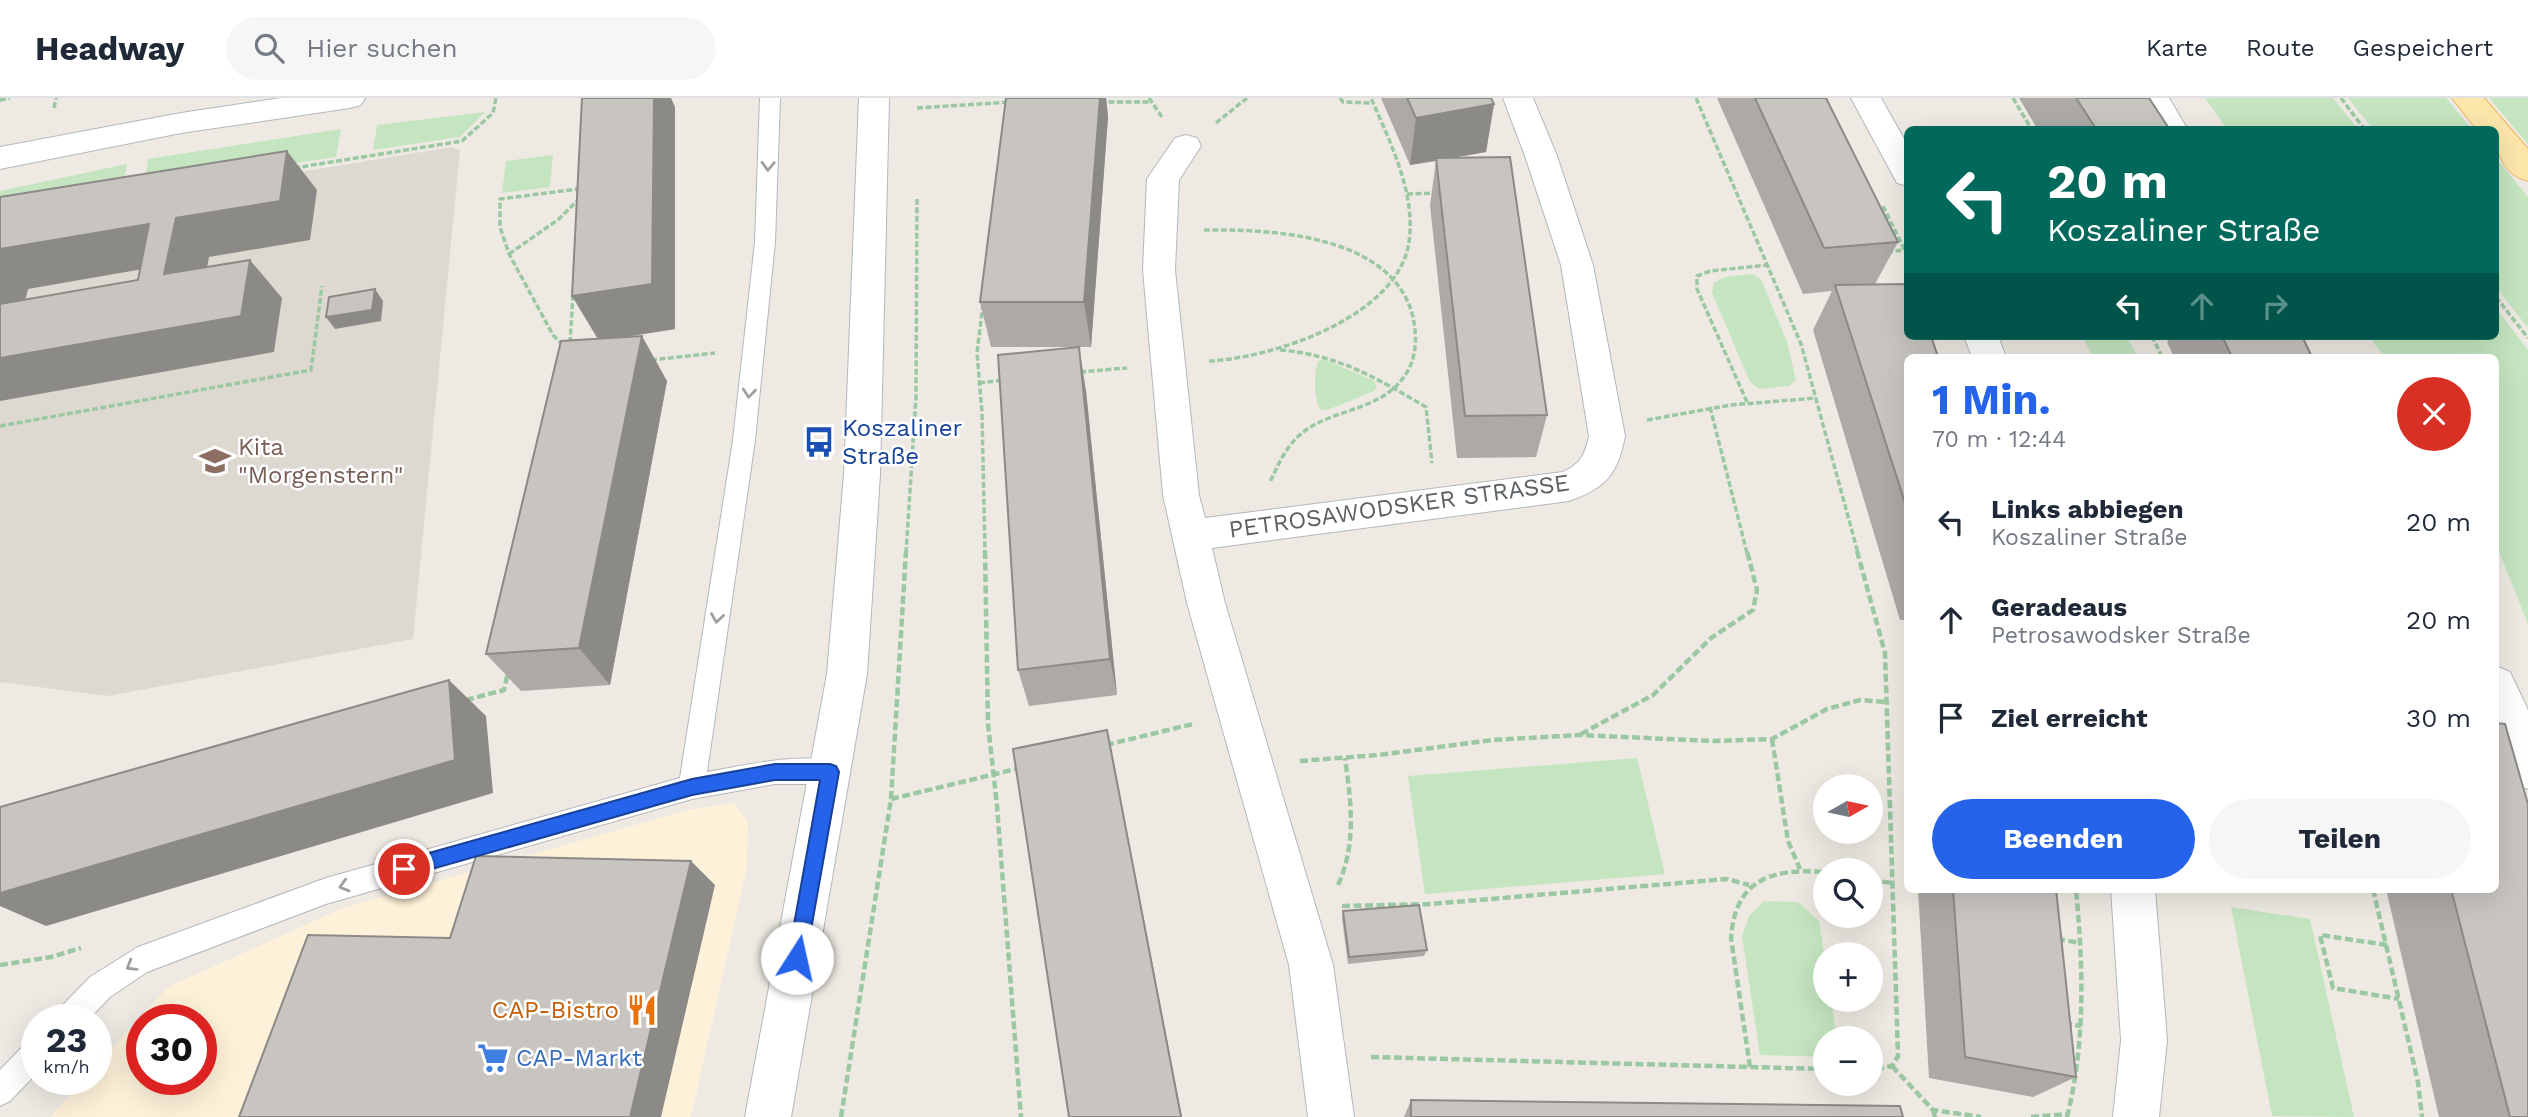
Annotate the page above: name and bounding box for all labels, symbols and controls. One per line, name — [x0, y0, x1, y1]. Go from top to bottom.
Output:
search box — [226, 17, 716, 80]
text: Headway — [35, 29, 184, 68]
icon: search — [250, 29, 288, 67]
text: Hier suchen — [306, 33, 458, 63]
text: Karte — [2146, 34, 2208, 62]
text: Route — [2246, 34, 2315, 62]
text: Gespeichert — [2353, 34, 2493, 62]
text: 20 m — [2047, 152, 2168, 210]
icon: left — [1932, 154, 2023, 245]
one-way arrow — [760, 161, 775, 172]
text: Koszaliner Straße — [2047, 211, 2321, 249]
icon: left — [2110, 287, 2148, 325]
icon: ahead — [2183, 287, 2221, 325]
icon: right — [2256, 287, 2294, 325]
text: 1 Min. — [1932, 375, 2051, 424]
button: close — [2397, 377, 2471, 451]
one-way arrow — [742, 388, 757, 399]
place label: Koszaliner Straße — [842, 414, 963, 470]
bus stop icon: Koszaliner Straße — [802, 425, 836, 459]
text: 70 m · 12:44 — [1932, 426, 2066, 453]
place label: Kita "Morgenstern" — [238, 433, 403, 489]
school or university icon: Kita "Morgenstern" — [198, 444, 232, 478]
street label: PETROSAWODSKER STRASSE — [1227, 468, 1571, 544]
text: Links abbiegen — [1991, 494, 2184, 524]
icon: left — [1932, 503, 1970, 541]
text: 20 m — [2406, 507, 2471, 537]
text: Koszaliner Straße — [1991, 524, 2188, 551]
text: Geradeaus — [1991, 592, 2127, 622]
icon: ahead — [1932, 601, 1970, 639]
text: 20 m — [2406, 605, 2471, 635]
one-way arrow — [710, 612, 725, 624]
text: Petrosawodsker Straße — [1991, 622, 2251, 649]
icon: arrive — [1932, 699, 1970, 737]
text: Ziel erreicht — [1991, 703, 2148, 733]
text: 30 m — [2406, 703, 2471, 733]
north arrow — [1813, 774, 1883, 844]
map controls — [1813, 774, 1883, 1096]
button: Beenden — [1932, 799, 2195, 879]
button: Teilen — [2209, 799, 2471, 879]
pin — [374, 839, 434, 899]
icon: arrive — [385, 850, 423, 888]
button: search — [1813, 858, 1883, 928]
one-way arrow — [338, 877, 350, 892]
position arrow — [760, 921, 834, 995]
button: + — [1813, 942, 1883, 1012]
one-way arrow — [126, 958, 139, 971]
restaurant icon: CAP-Bistro — [625, 993, 659, 1027]
place label: CAP-Bistro — [492, 996, 619, 1024]
speed limit sign: 30 — [126, 1004, 217, 1095]
text: 23 — [46, 1019, 87, 1061]
button: − — [1813, 1026, 1883, 1096]
supermarket icon: CAP-Markt — [476, 1041, 510, 1075]
place label: CAP-Markt — [516, 1044, 642, 1072]
text: km/h — [43, 1056, 90, 1077]

